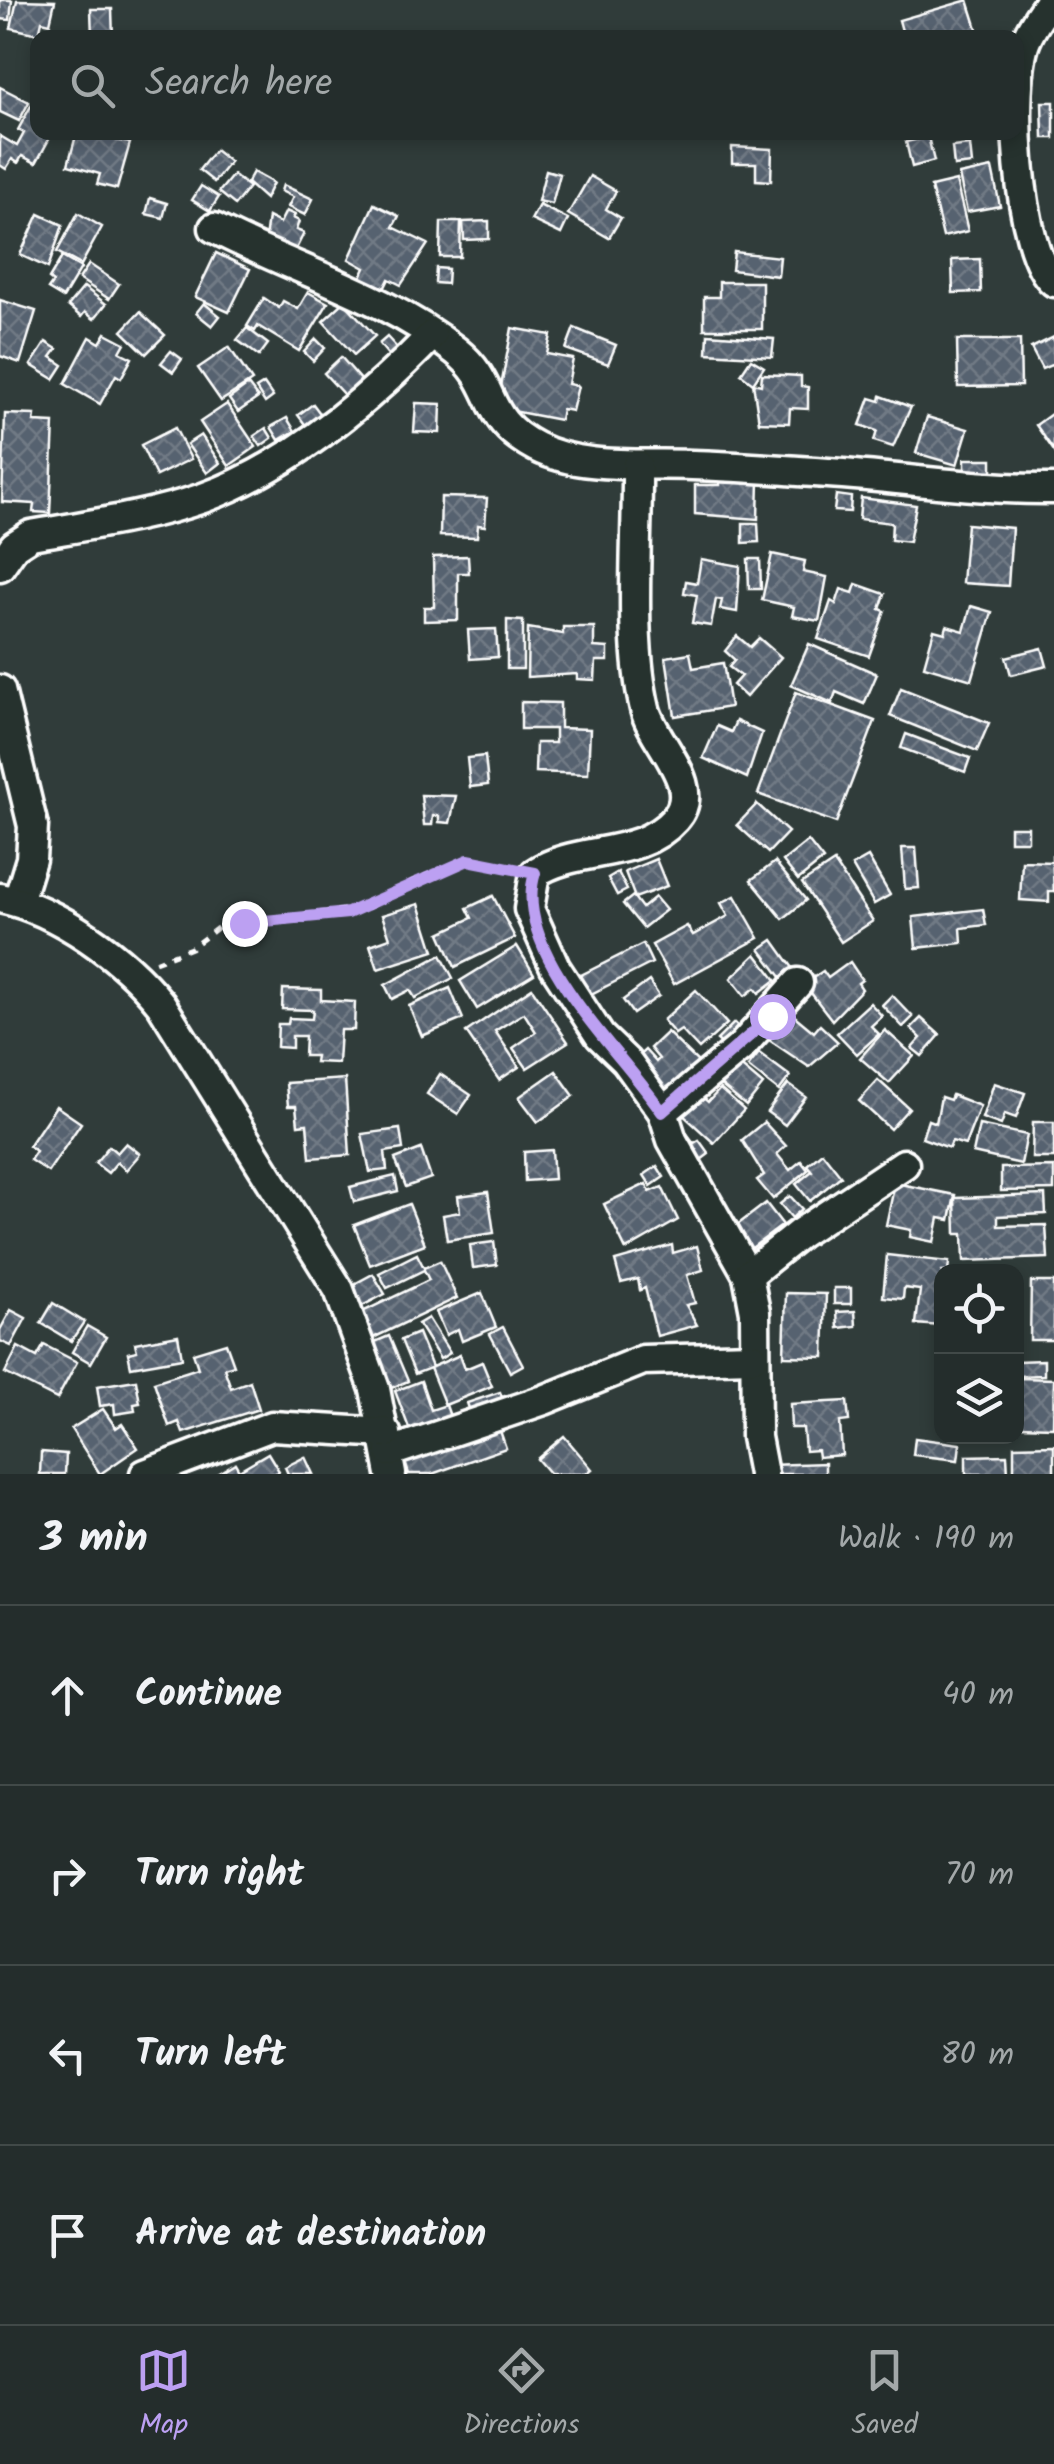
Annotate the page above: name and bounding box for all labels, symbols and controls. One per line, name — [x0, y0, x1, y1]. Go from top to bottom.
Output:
search box — [30, 30, 1024, 140]
text: Search here — [145, 55, 332, 115]
icon: search — [65, 58, 120, 113]
route end — [222, 901, 268, 947]
route start — [750, 994, 796, 1040]
map controls — [934, 1264, 1024, 1444]
button: locate — [934, 1264, 1024, 1354]
button: layers — [934, 1354, 1024, 1444]
text: 3 min — [40, 1506, 148, 1573]
text: Walk · 190 m — [838, 1514, 1014, 1565]
text: Continue — [135, 1665, 282, 1725]
icon: ahead — [40, 1668, 95, 1723]
text: 40 m — [942, 1670, 1014, 1721]
text: Turn right — [135, 1845, 304, 1905]
icon: right — [40, 1848, 95, 1903]
text: 70 m — [945, 1850, 1014, 1901]
text: Turn left — [135, 2025, 286, 2085]
icon: left — [40, 2028, 95, 2083]
text: 80 m — [940, 2030, 1014, 2081]
text: Arrive at destination — [135, 2205, 486, 2265]
icon: arrive — [40, 2208, 95, 2263]
tab: Map — [136, 2343, 191, 2448]
tab: Directions — [463, 2343, 579, 2448]
tab: Saved — [852, 2343, 918, 2448]

